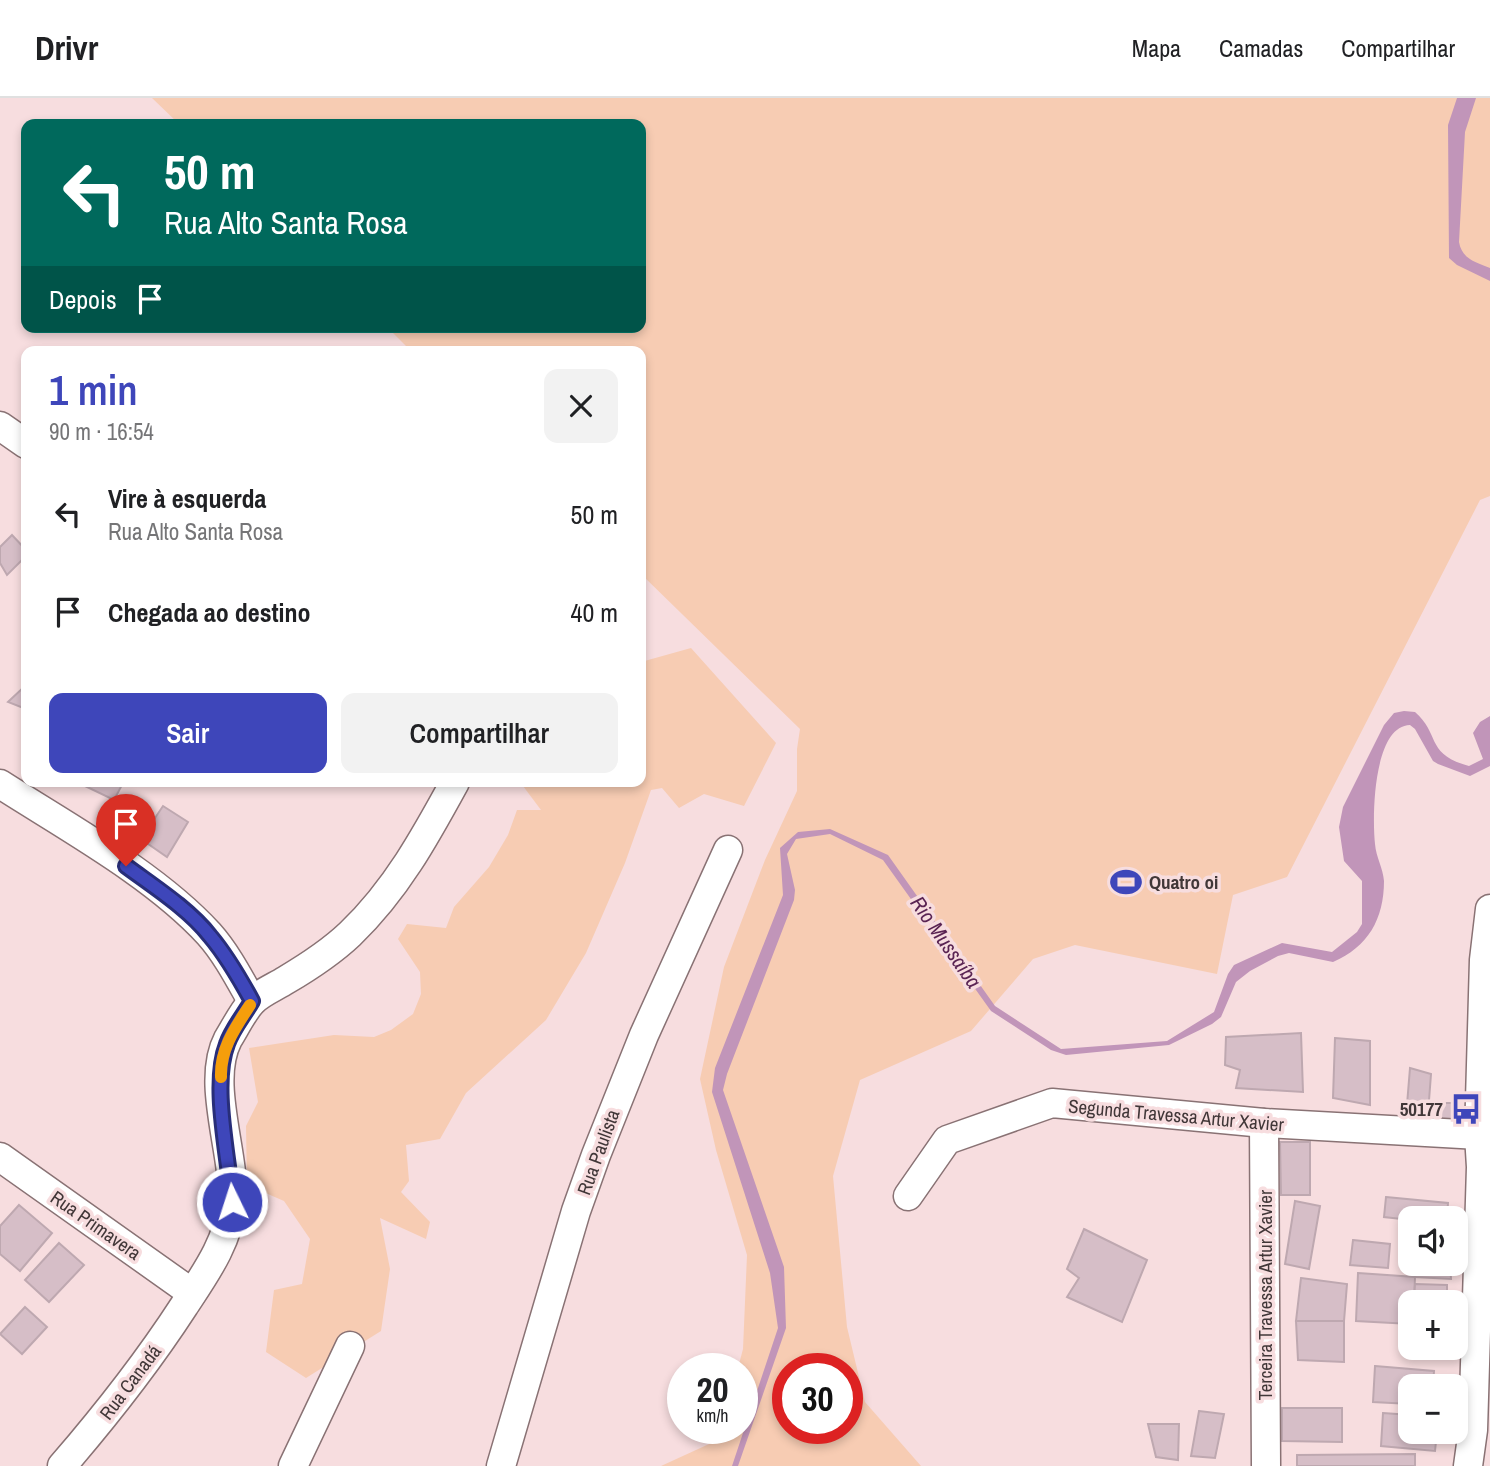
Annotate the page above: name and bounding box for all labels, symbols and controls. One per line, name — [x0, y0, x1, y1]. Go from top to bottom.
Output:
text: Drivr — [35, 26, 98, 70]
text: Mapa — [1132, 32, 1181, 64]
text: Camadas — [1219, 32, 1303, 64]
text: Compartilhar — [1341, 32, 1455, 64]
text: 50 m — [164, 138, 256, 204]
icon: left — [49, 147, 140, 238]
text: Rua Alto Santa Rosa — [164, 201, 408, 244]
icon: arrive — [131, 280, 169, 318]
text: Depois — [49, 282, 117, 317]
text: 1 min — [49, 362, 138, 418]
button: close — [544, 369, 618, 443]
text: 90 m · 16:54 — [49, 416, 154, 447]
text: Vire à esquerda — [108, 481, 266, 516]
icon: left — [49, 495, 87, 533]
text: 50 m — [571, 497, 618, 532]
text: Rua Alto Santa Rosa — [108, 516, 283, 547]
icon: arrive — [49, 593, 87, 631]
text: Chegada ao destino — [108, 595, 311, 630]
text: 40 m — [571, 595, 618, 630]
button: Sair — [49, 693, 327, 773]
button: Compartilhar — [341, 693, 618, 773]
pin — [96, 794, 156, 866]
icon: arrive — [107, 805, 145, 843]
sports icon: Quatro oi — [1109, 865, 1143, 899]
place label: Quatro oi — [1149, 869, 1218, 895]
water label: Rio Mussaíba — [904, 890, 988, 994]
bus stop icon: 50177 — [1449, 1092, 1483, 1126]
street label: Segunda Travessa Artur Xavier — [1067, 1093, 1286, 1137]
place label: 50177 — [1400, 1096, 1443, 1122]
street label: Rua Paulista — [571, 1105, 626, 1198]
position arrow — [195, 1165, 269, 1239]
street label: Rua Primavera — [46, 1184, 147, 1266]
street label: Terceira Travessa Artur Xavier — [1252, 1189, 1278, 1400]
map controls — [1398, 1206, 1468, 1444]
button: sound — [1398, 1206, 1468, 1276]
button: + — [1398, 1290, 1468, 1360]
street label: Rua Canadá — [93, 1339, 167, 1425]
speed limit sign: 30 — [772, 1353, 863, 1444]
text: 20 — [697, 1366, 728, 1413]
button: − — [1398, 1374, 1468, 1444]
text: km/h — [697, 1403, 729, 1428]

